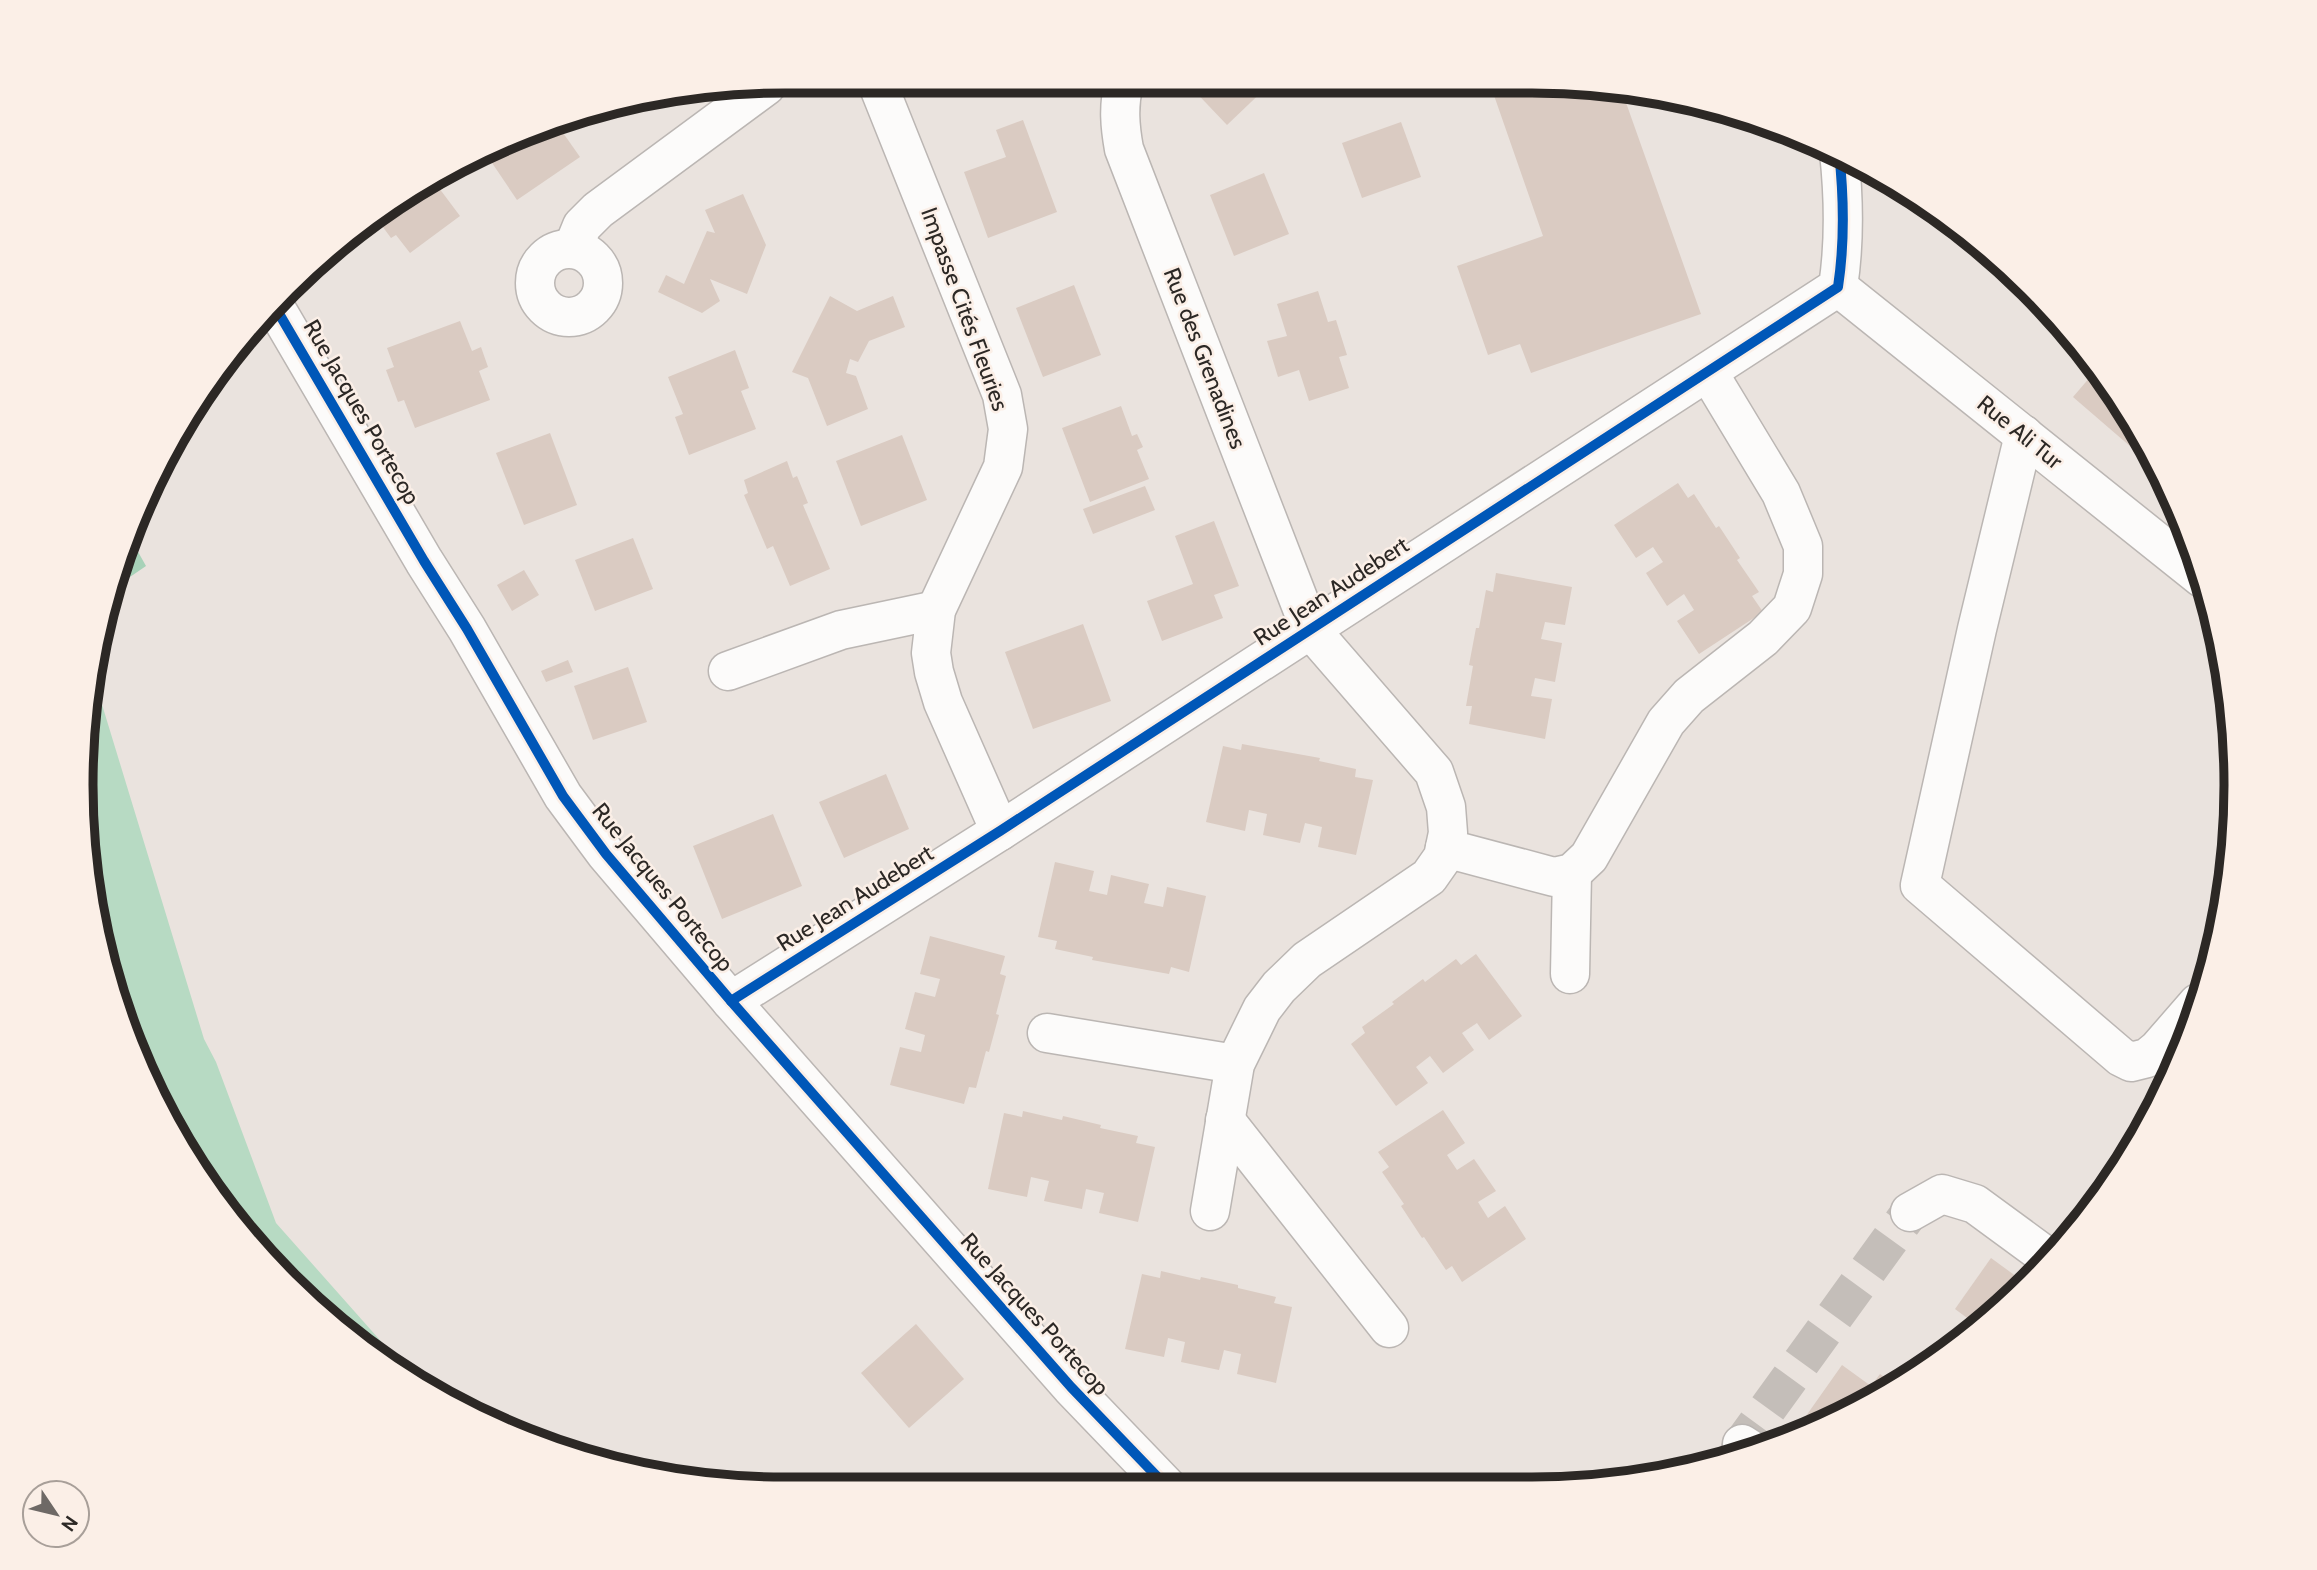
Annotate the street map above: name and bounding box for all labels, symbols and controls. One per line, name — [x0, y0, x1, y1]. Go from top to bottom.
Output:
street label: Impasse Cités Fleuries — [915, 204, 1015, 414]
street label: Rue des Grenadines — [1158, 264, 1252, 452]
street label: Rue Jacques Portecop — [298, 315, 426, 510]
street label: Rue Ali Tur — [1972, 389, 2069, 475]
street label: Rue Jean Audebert — [1248, 530, 1414, 651]
street label: Rue Jacques Portecop — [586, 797, 740, 977]
street label: Rue Jean Audebert — [772, 839, 939, 957]
street label: Rue Jacques Portecop — [955, 1227, 1115, 1401]
north arrow — [21, 1479, 91, 1549]
text: N — [56, 1511, 83, 1536]

